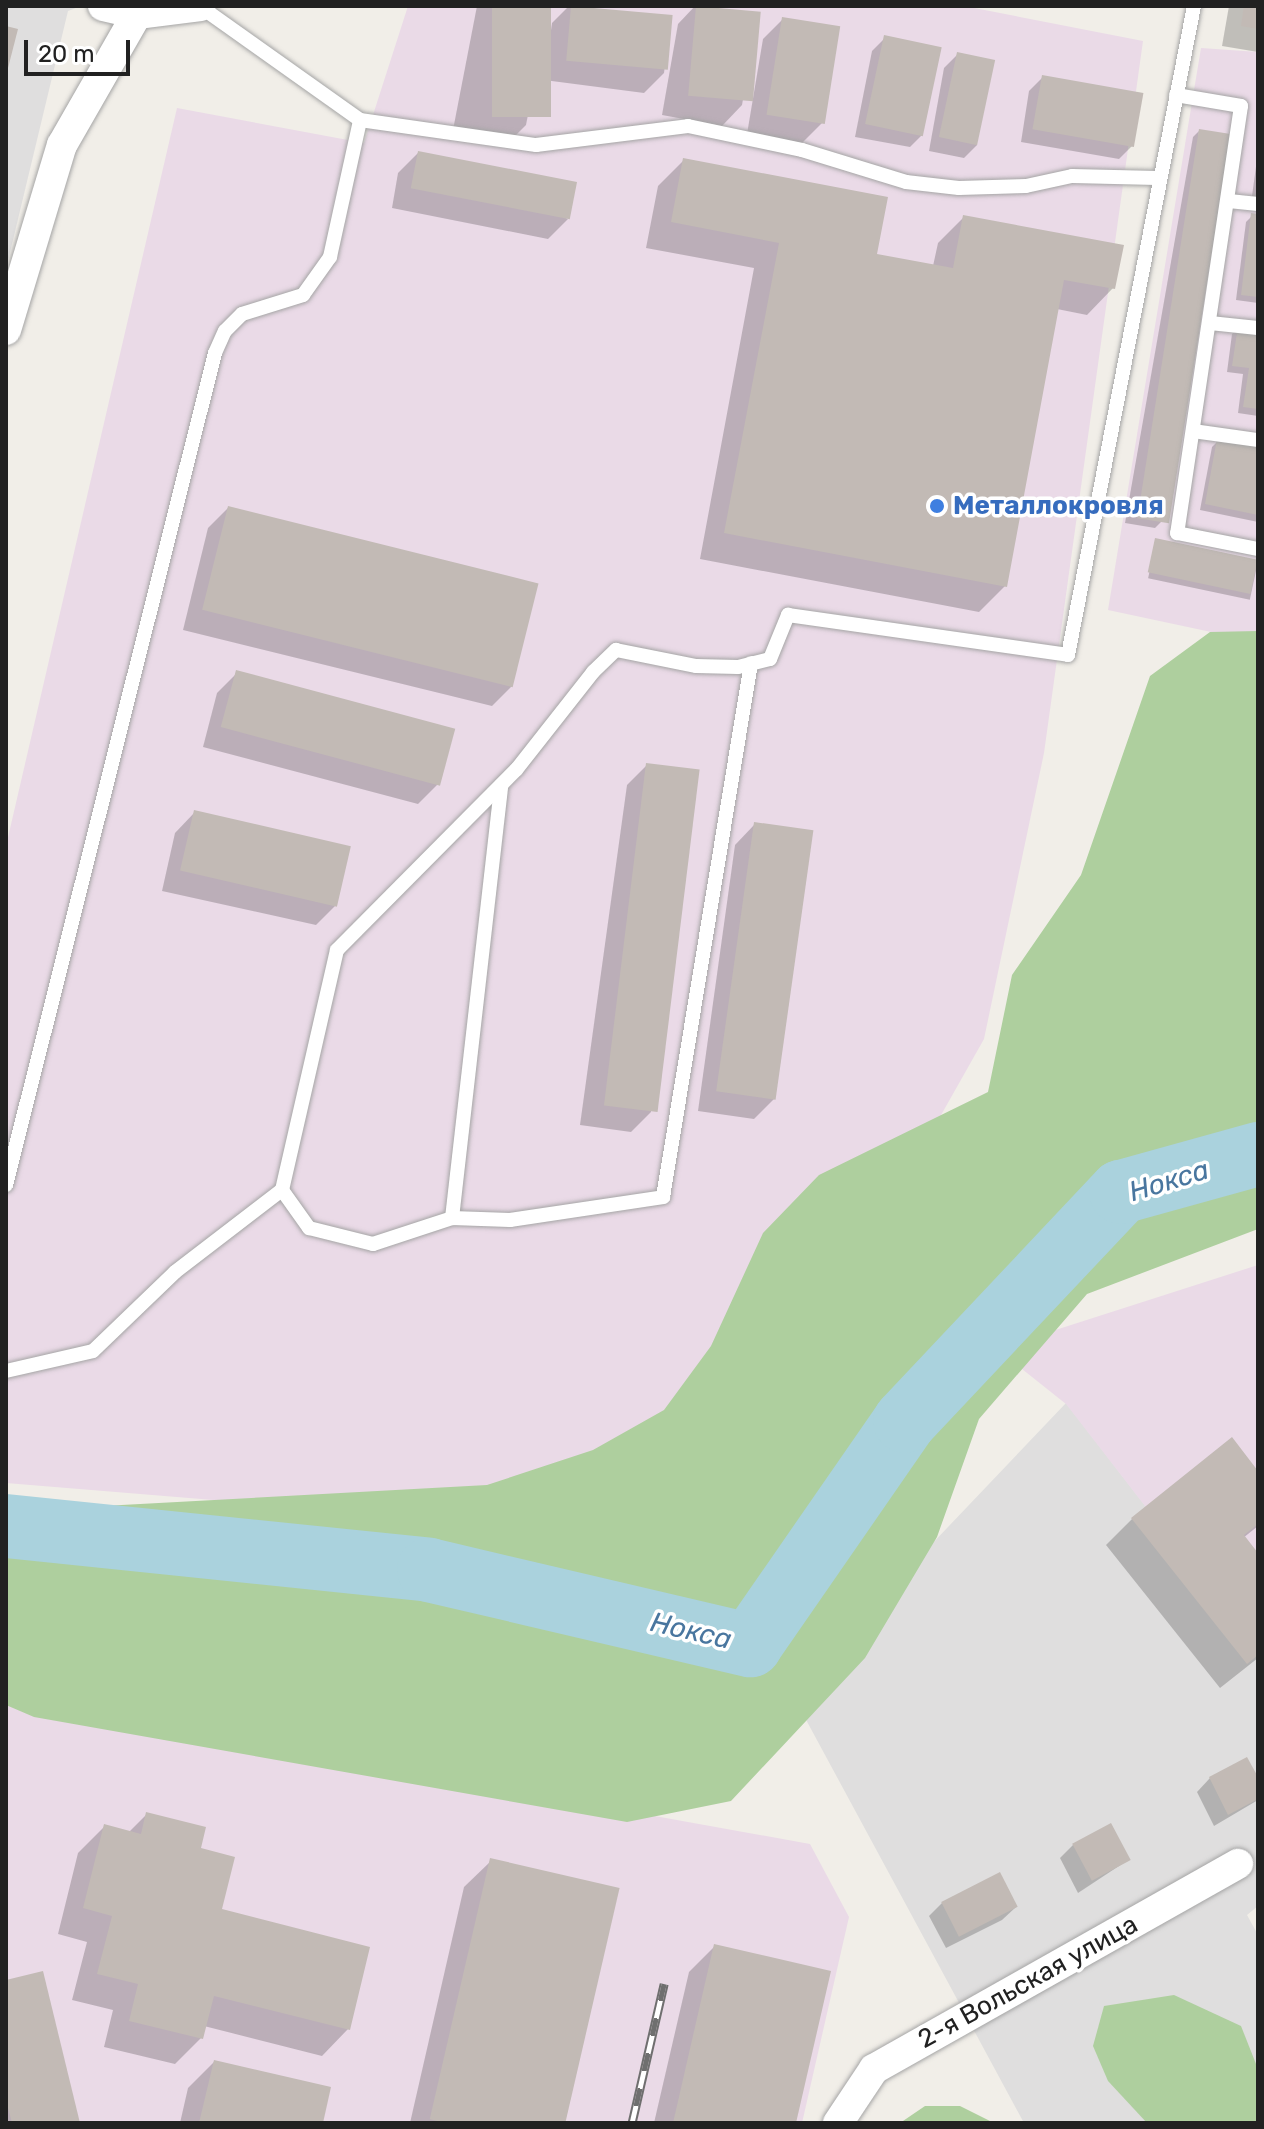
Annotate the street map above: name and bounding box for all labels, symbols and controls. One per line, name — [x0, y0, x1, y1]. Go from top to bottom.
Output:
scale bar — [28, 24, 134, 74]
text: 20 m — [38, 40, 95, 68]
place label: Металлокровля — [953, 490, 1164, 522]
marker: Металлокровля — [928, 497, 946, 515]
water label: Нокса — [1125, 1153, 1213, 1209]
water label: Нокса — [647, 1605, 735, 1657]
street label: 2-я Вольская улица — [913, 1909, 1143, 2055]

